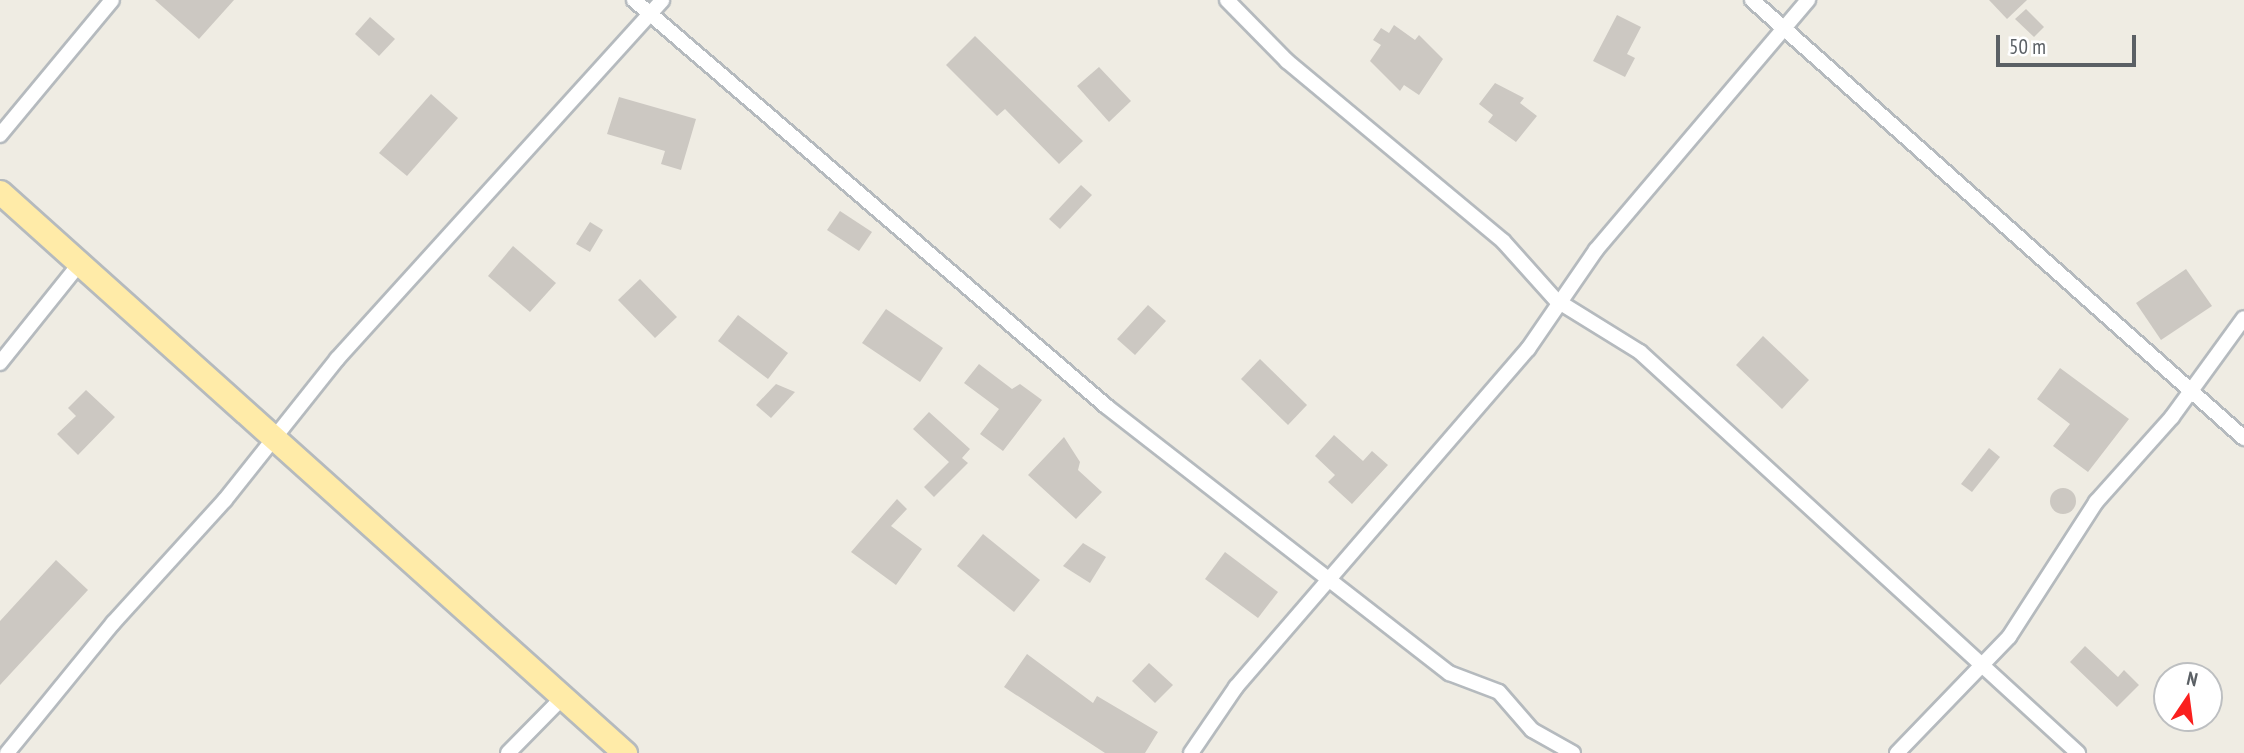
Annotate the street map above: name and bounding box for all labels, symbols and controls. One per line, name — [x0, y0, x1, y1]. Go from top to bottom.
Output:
scale bar — [1999, 21, 2139, 65]
text: 50 m — [2009, 33, 2046, 60]
north arrow — [2153, 662, 2223, 732]
text: N — [2185, 666, 2200, 691]

